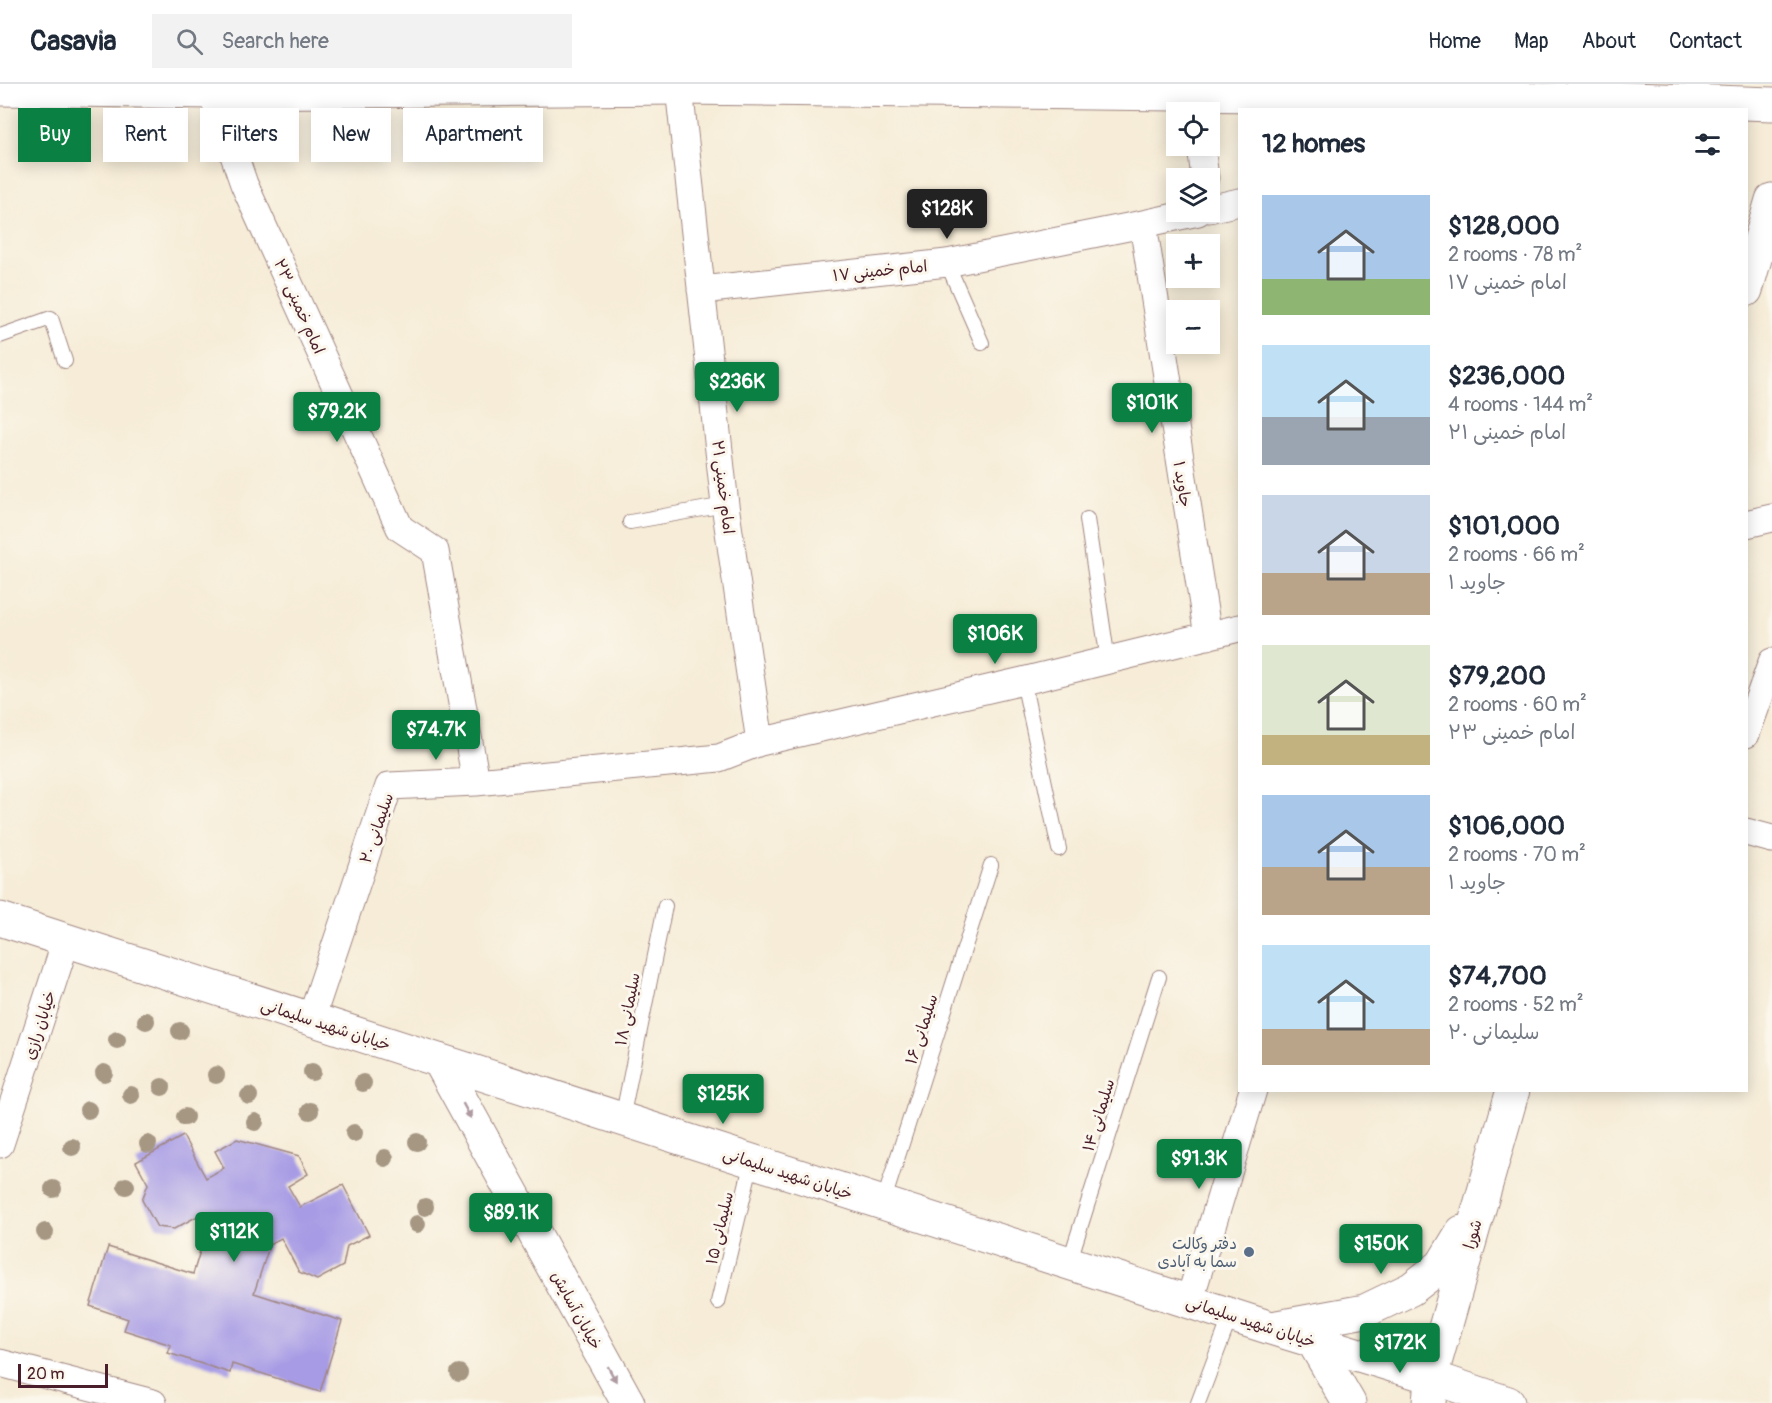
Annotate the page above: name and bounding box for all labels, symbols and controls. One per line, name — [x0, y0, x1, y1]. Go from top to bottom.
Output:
search box — [152, 14, 572, 68]
text: Casavia — [30, 24, 116, 59]
icon: search — [173, 25, 206, 58]
text: Search here — [221, 27, 329, 55]
text: Home — [1428, 28, 1481, 55]
text: Map — [1514, 28, 1549, 55]
text: About — [1582, 28, 1636, 55]
text: Contact — [1669, 28, 1742, 55]
map controls — [1166, 102, 1220, 354]
button: locate — [1166, 102, 1220, 156]
chip: Buy — [18, 108, 91, 162]
chip: Rent — [103, 108, 188, 162]
chip: Filters — [200, 108, 299, 162]
chip: New — [311, 108, 391, 162]
chip: Apartment — [403, 108, 543, 162]
text: 12 homes — [1262, 128, 1365, 160]
icon: filters — [1691, 128, 1724, 161]
button: layers — [1166, 168, 1220, 222]
pin: $128K — [905, 189, 989, 240]
text: $128K — [921, 196, 973, 221]
text: $128,000 — [1448, 210, 1560, 242]
icon: home — [1310, 219, 1382, 291]
button: + — [1166, 234, 1220, 288]
text: 2 rooms · 78 m² — [1448, 242, 1582, 267]
street label: امام خمینی ۲۳ — [267, 256, 329, 358]
street label: امام خمینی ۱۷ — [832, 256, 929, 288]
text: امام خمینی ۱۷ — [1448, 270, 1567, 295]
button: − — [1166, 300, 1220, 354]
text: $236,000 — [1448, 360, 1565, 392]
pin: $236K — [695, 362, 779, 413]
text: $236K — [709, 369, 765, 394]
icon: home — [1310, 369, 1382, 441]
pin: $101K — [1110, 383, 1194, 434]
text: $101K — [1126, 390, 1178, 415]
pin: $79.2K — [288, 392, 386, 443]
text: 4 rooms · 144 m² — [1448, 392, 1593, 417]
text: $79.2K — [307, 399, 367, 424]
text: امام خمینی ۲۱ — [1448, 420, 1566, 445]
street label: امام خمینی ۲۱ — [705, 439, 739, 536]
street label: جاوید ۱ — [1169, 460, 1196, 509]
text: $101,000 — [1448, 510, 1560, 542]
icon: home — [1310, 519, 1382, 591]
text: 2 rooms · 66 m² — [1448, 542, 1585, 567]
text: جاوید ۱ — [1448, 570, 1506, 595]
pin: $106K — [953, 614, 1037, 665]
text: $106K — [967, 621, 1023, 646]
text: $79,200 — [1448, 660, 1546, 692]
icon: home — [1310, 669, 1382, 741]
text: 2 rooms · 60 m² — [1448, 692, 1587, 717]
pin: $74.7K — [387, 710, 485, 761]
text: $74.7K — [406, 717, 466, 742]
text: امام خمینی ۲۳ — [1448, 720, 1575, 745]
street label: سلیمانی ۲۰ — [356, 790, 398, 866]
text: $106,000 — [1448, 810, 1565, 842]
icon: home — [1310, 819, 1382, 891]
text: 2 rooms · 70 m² — [1448, 842, 1586, 867]
text: جاوید ۱ — [1448, 870, 1506, 895]
text: $74,700 — [1448, 960, 1547, 992]
icon: home — [1310, 969, 1382, 1041]
street label: سلیمانی ۱۸ — [611, 971, 645, 1048]
street label: خیابان رازی — [19, 988, 60, 1062]
street label: سلیمانی ۱۶ — [901, 992, 943, 1067]
text: 2 rooms · 52 m² — [1448, 992, 1584, 1017]
street label: خیابان شهید سلیمانی — [259, 995, 393, 1055]
text: سلیمانی ۲۰ — [1448, 1020, 1540, 1045]
pin: $125K — [681, 1074, 765, 1125]
street label: سلیمانی ۱۴ — [1078, 1077, 1119, 1154]
text: $125K — [697, 1081, 749, 1106]
one-way arrow — [462, 1103, 472, 1120]
pin: $91.3K — [1150, 1139, 1248, 1190]
street label: خیابان شهید سلیمانی — [721, 1144, 855, 1204]
text: $91.3K — [1171, 1146, 1227, 1171]
street label: سلیمانی ۱۵ — [702, 1190, 738, 1267]
pin: $89.1K — [462, 1193, 560, 1244]
text: $89.1K — [483, 1200, 539, 1225]
pin: $112K — [192, 1212, 276, 1263]
street label: شورا — [1459, 1217, 1487, 1251]
text: $112K — [209, 1219, 259, 1244]
pin: $150K — [1339, 1224, 1423, 1275]
text: $150K — [1353, 1231, 1409, 1256]
place label: دفتر وکالت سما به آبادی — [1157, 1234, 1237, 1272]
marker: دفتر وکالت سما به آبادی — [1242, 1245, 1256, 1259]
street label: خیابان آسایش — [546, 1268, 606, 1353]
street label: خیابان شهید سلیمانی — [1184, 1292, 1318, 1352]
pin: $172K — [1358, 1323, 1442, 1374]
text: $172K — [1374, 1330, 1426, 1355]
scale bar — [18, 1361, 108, 1388]
text: 20 m — [27, 1364, 65, 1384]
one-way arrow — [607, 1366, 617, 1383]

